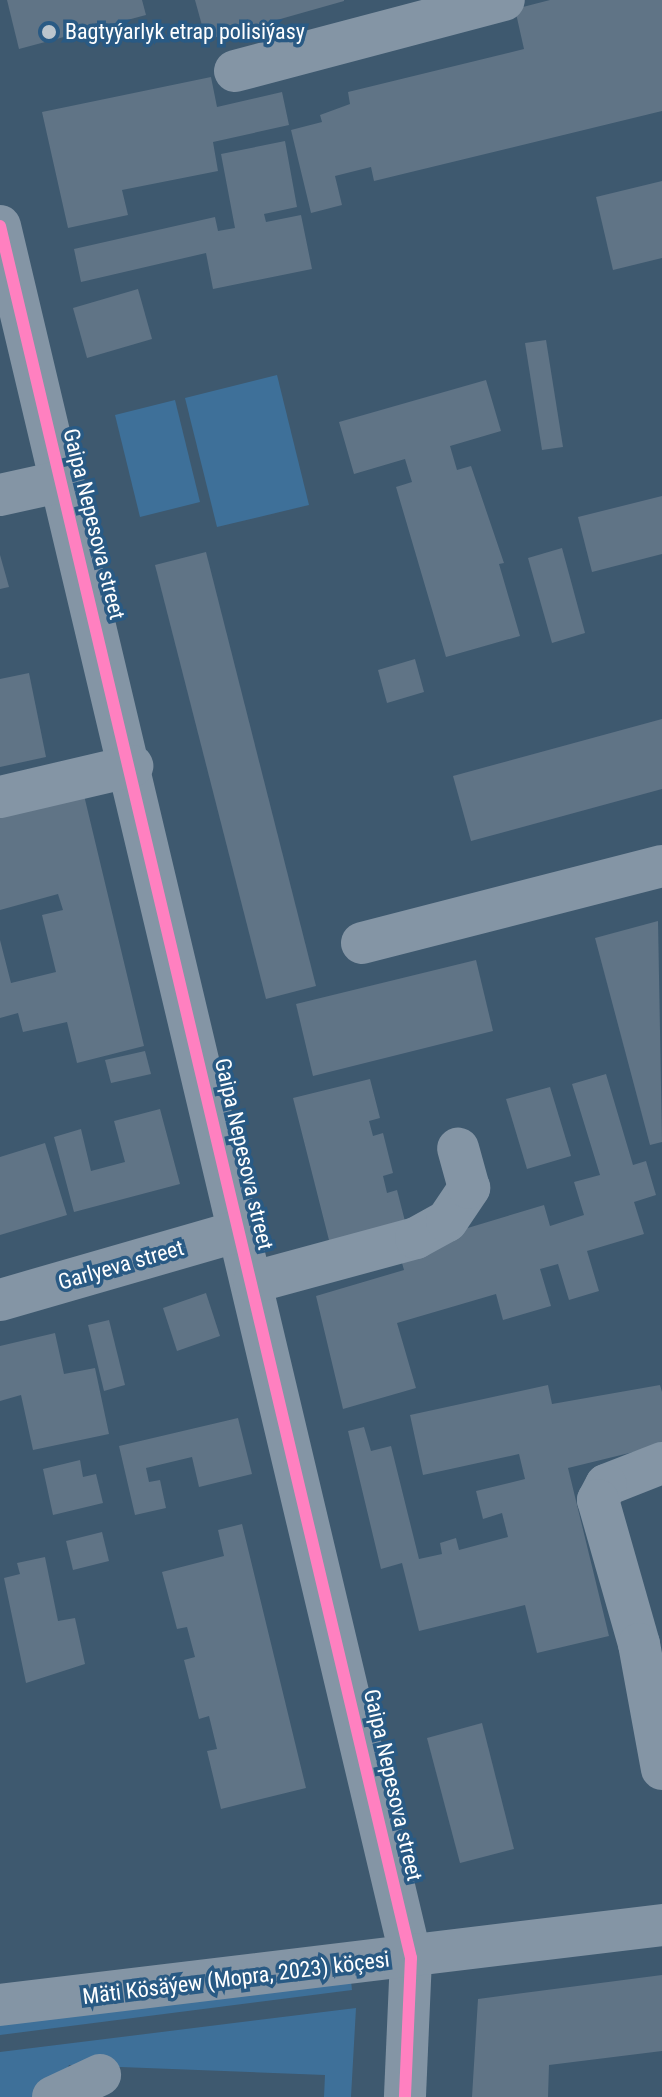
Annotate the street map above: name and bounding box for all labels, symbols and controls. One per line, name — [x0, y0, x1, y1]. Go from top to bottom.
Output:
place label: Bagtyýarlyk etrap polisiýasy — [65, 19, 305, 45]
marker: Bagtyýarlyk etrap polisiýasy — [40, 23, 58, 41]
street label: Gaipa Nepesova street — [57, 426, 131, 622]
street label: Gaipa Nepesova street — [209, 1056, 279, 1252]
street label: Garlyeva street — [55, 1234, 187, 1296]
street label: Gaipa Nepesova street — [358, 1687, 428, 1883]
street label: Mäti Kösäýew (Mopra, 2023) köçesi — [81, 1946, 391, 2010]

